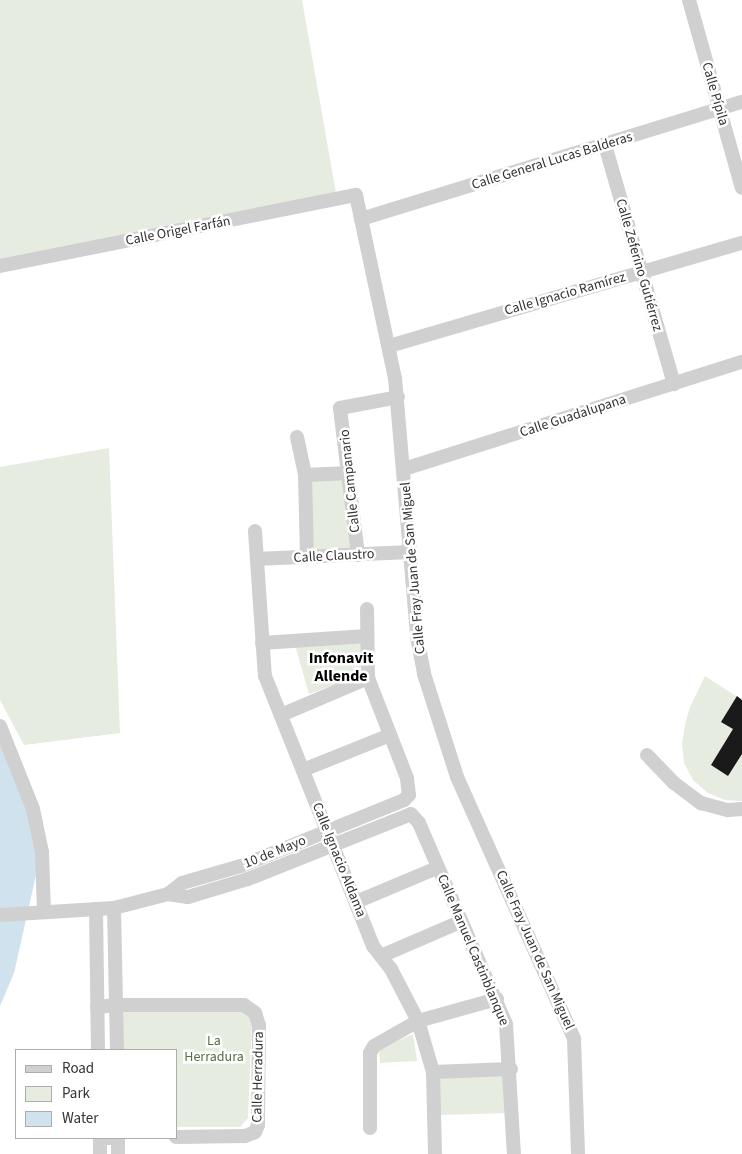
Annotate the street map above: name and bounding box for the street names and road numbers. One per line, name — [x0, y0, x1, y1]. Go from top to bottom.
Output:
street label: Calle Pípila — [698, 60, 732, 128]
street label: Calle General Lucas Balderas — [470, 129, 634, 193]
street label: Calle Zeferino Gutiérrez — [612, 197, 666, 333]
street label: Calle Origel Farfán — [124, 213, 232, 249]
street label: Calle Ignacio Ramírez — [502, 269, 628, 319]
street label: Calle Guadalupana — [518, 391, 628, 441]
street label: Calle Campanario — [336, 428, 364, 534]
street label: Calle Fray Juan de San Miguel — [397, 481, 429, 655]
street label: Calle Claustro — [293, 545, 375, 567]
street label: Calle Ignacio Aldama — [308, 800, 370, 920]
street label: 10 de Mayo — [241, 832, 309, 872]
street label: Calle Fray Juan de San Miguel — [492, 868, 578, 1032]
street label: Calle Manuel Castinblanque — [434, 872, 512, 1028]
street label: Calle Herradura — [249, 1031, 267, 1123]

